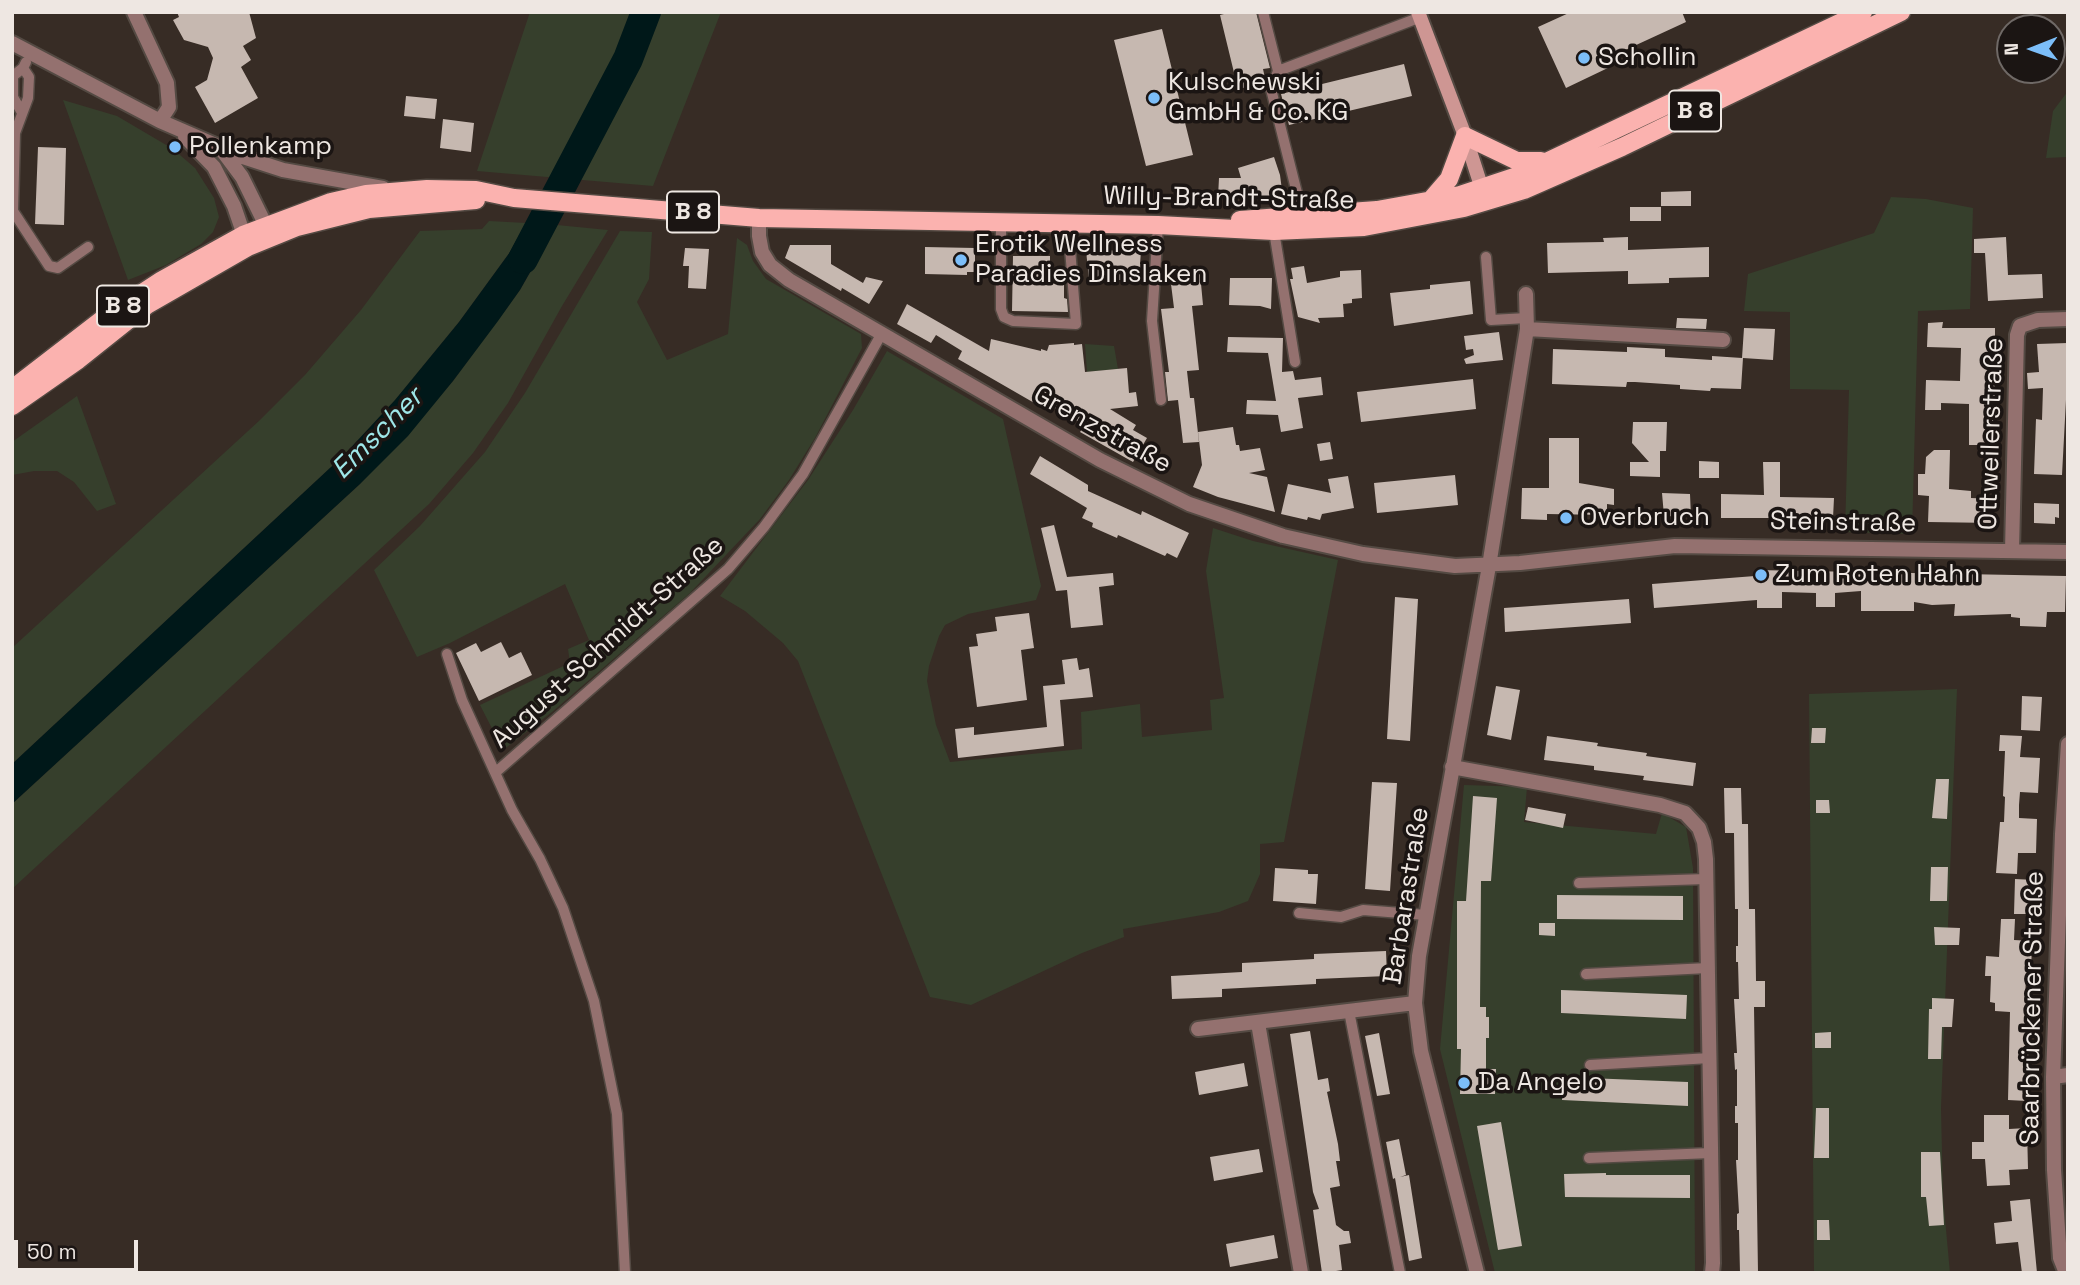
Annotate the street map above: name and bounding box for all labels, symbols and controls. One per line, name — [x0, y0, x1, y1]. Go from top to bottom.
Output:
north arrow — [1996, 14, 2066, 84]
place label: Schollin — [1598, 42, 1697, 74]
text: N — [1999, 43, 2024, 56]
marker: Schollin — [1576, 50, 1592, 66]
place label: Kulschewski GmbH & Co. KG — [1168, 67, 1348, 128]
marker: Kulschewski GmbH & Co. KG — [1146, 90, 1162, 106]
road number: B 8 — [1669, 90, 1721, 132]
place label: Pollenkamp — [189, 131, 332, 163]
marker: Pollenkamp — [167, 139, 183, 155]
street label: Willy-Brandt-Straße — [1103, 181, 1355, 217]
road number: B 8 — [667, 192, 719, 232]
place label: Erotik Wellness Paradies Dinslaken — [975, 229, 1207, 290]
marker: Erotik Wellness Paradies Dinslaken — [953, 252, 969, 268]
road number: B 8 — [97, 286, 149, 326]
street label: Ottweilerstraße — [1973, 337, 2011, 531]
street label: Grenzstraße — [1028, 379, 1176, 481]
water label: Emscher — [325, 381, 431, 487]
place label: Overbruch — [1580, 502, 1710, 534]
street label: Steinstraße — [1769, 506, 1917, 540]
marker: Overbruch — [1558, 510, 1574, 526]
street label: August-Schmidt-Straße — [485, 530, 731, 756]
place label: Zum Roten Hahn — [1775, 559, 1980, 591]
marker: Zum Roten Hahn — [1753, 567, 1769, 583]
street label: Barbarastraße — [1378, 805, 1436, 987]
street label: Saarbrückener Straße — [2015, 871, 2051, 1145]
place label: Da Angelo — [1478, 1067, 1604, 1099]
marker: Da Angelo — [1456, 1075, 1472, 1091]
scale bar — [18, 1226, 142, 1270]
text: 50 m — [27, 1238, 77, 1265]

